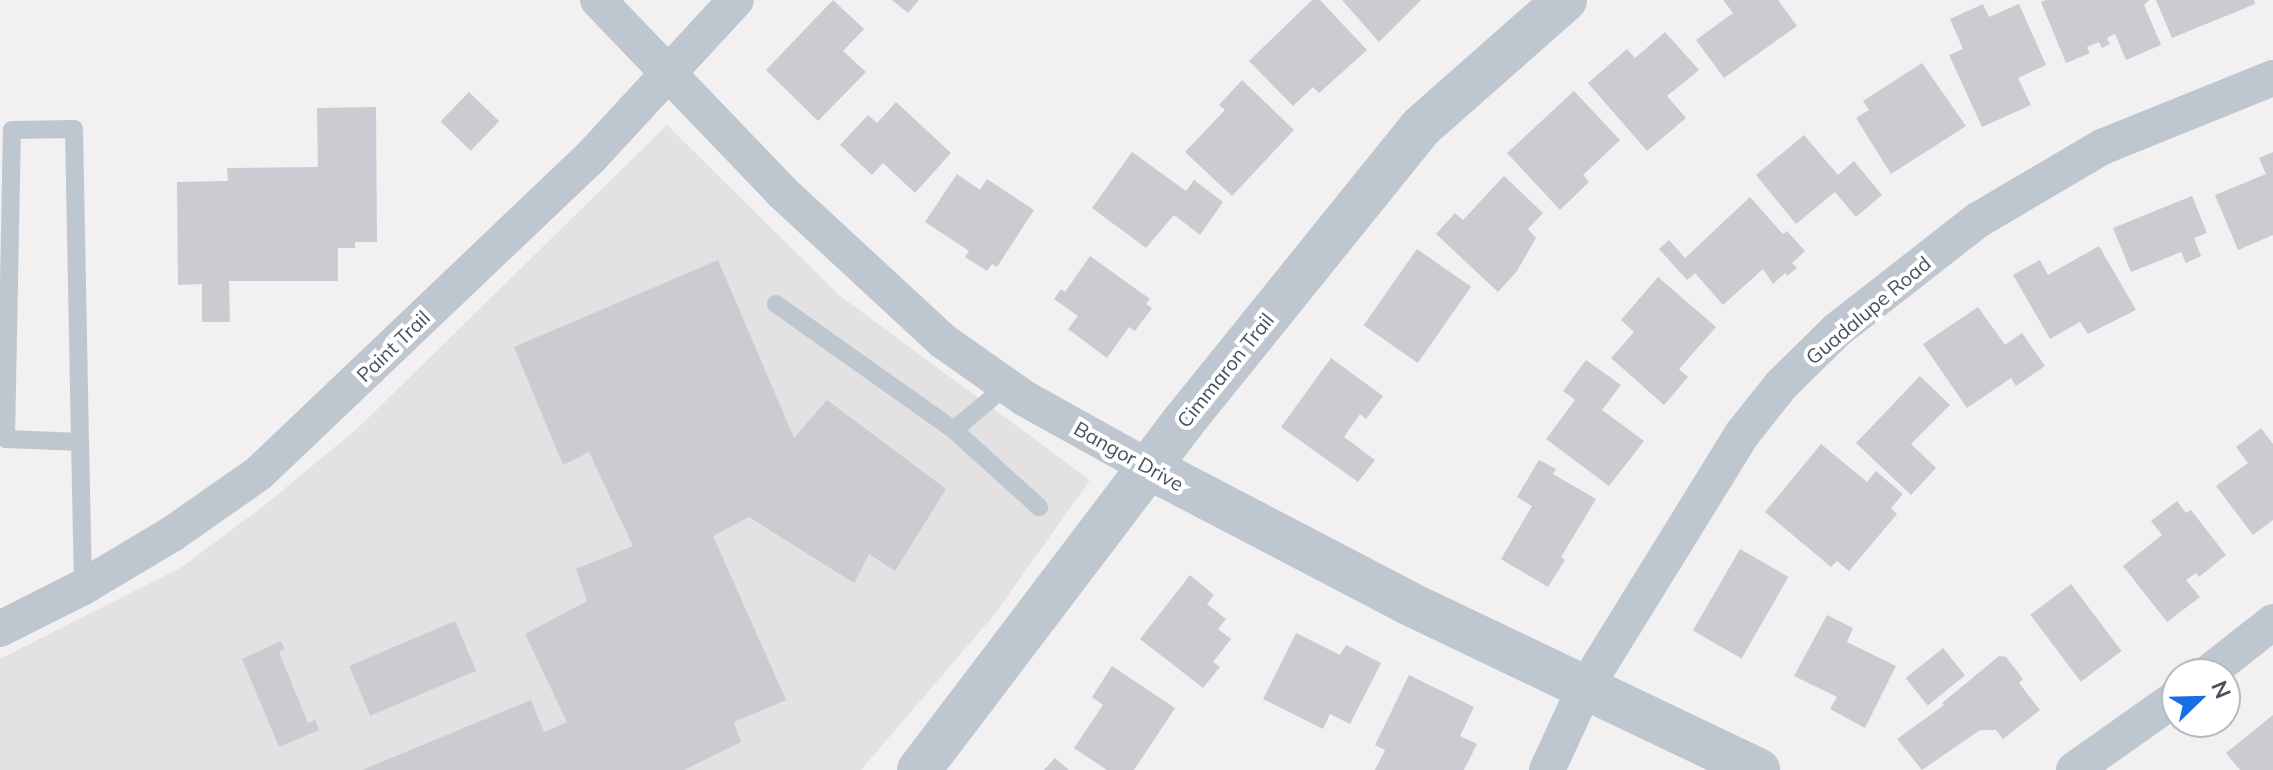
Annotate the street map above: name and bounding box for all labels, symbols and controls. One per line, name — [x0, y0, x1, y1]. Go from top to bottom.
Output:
street label: Guadalupe Road — [1801, 251, 1935, 369]
street label: Paint Trail — [351, 305, 435, 387]
street label: Cimmaron Trail — [1172, 308, 1278, 432]
street label: Bangor Drive — [1070, 416, 1188, 496]
north arrow — [2161, 658, 2241, 738]
text: N — [2205, 676, 2237, 703]

